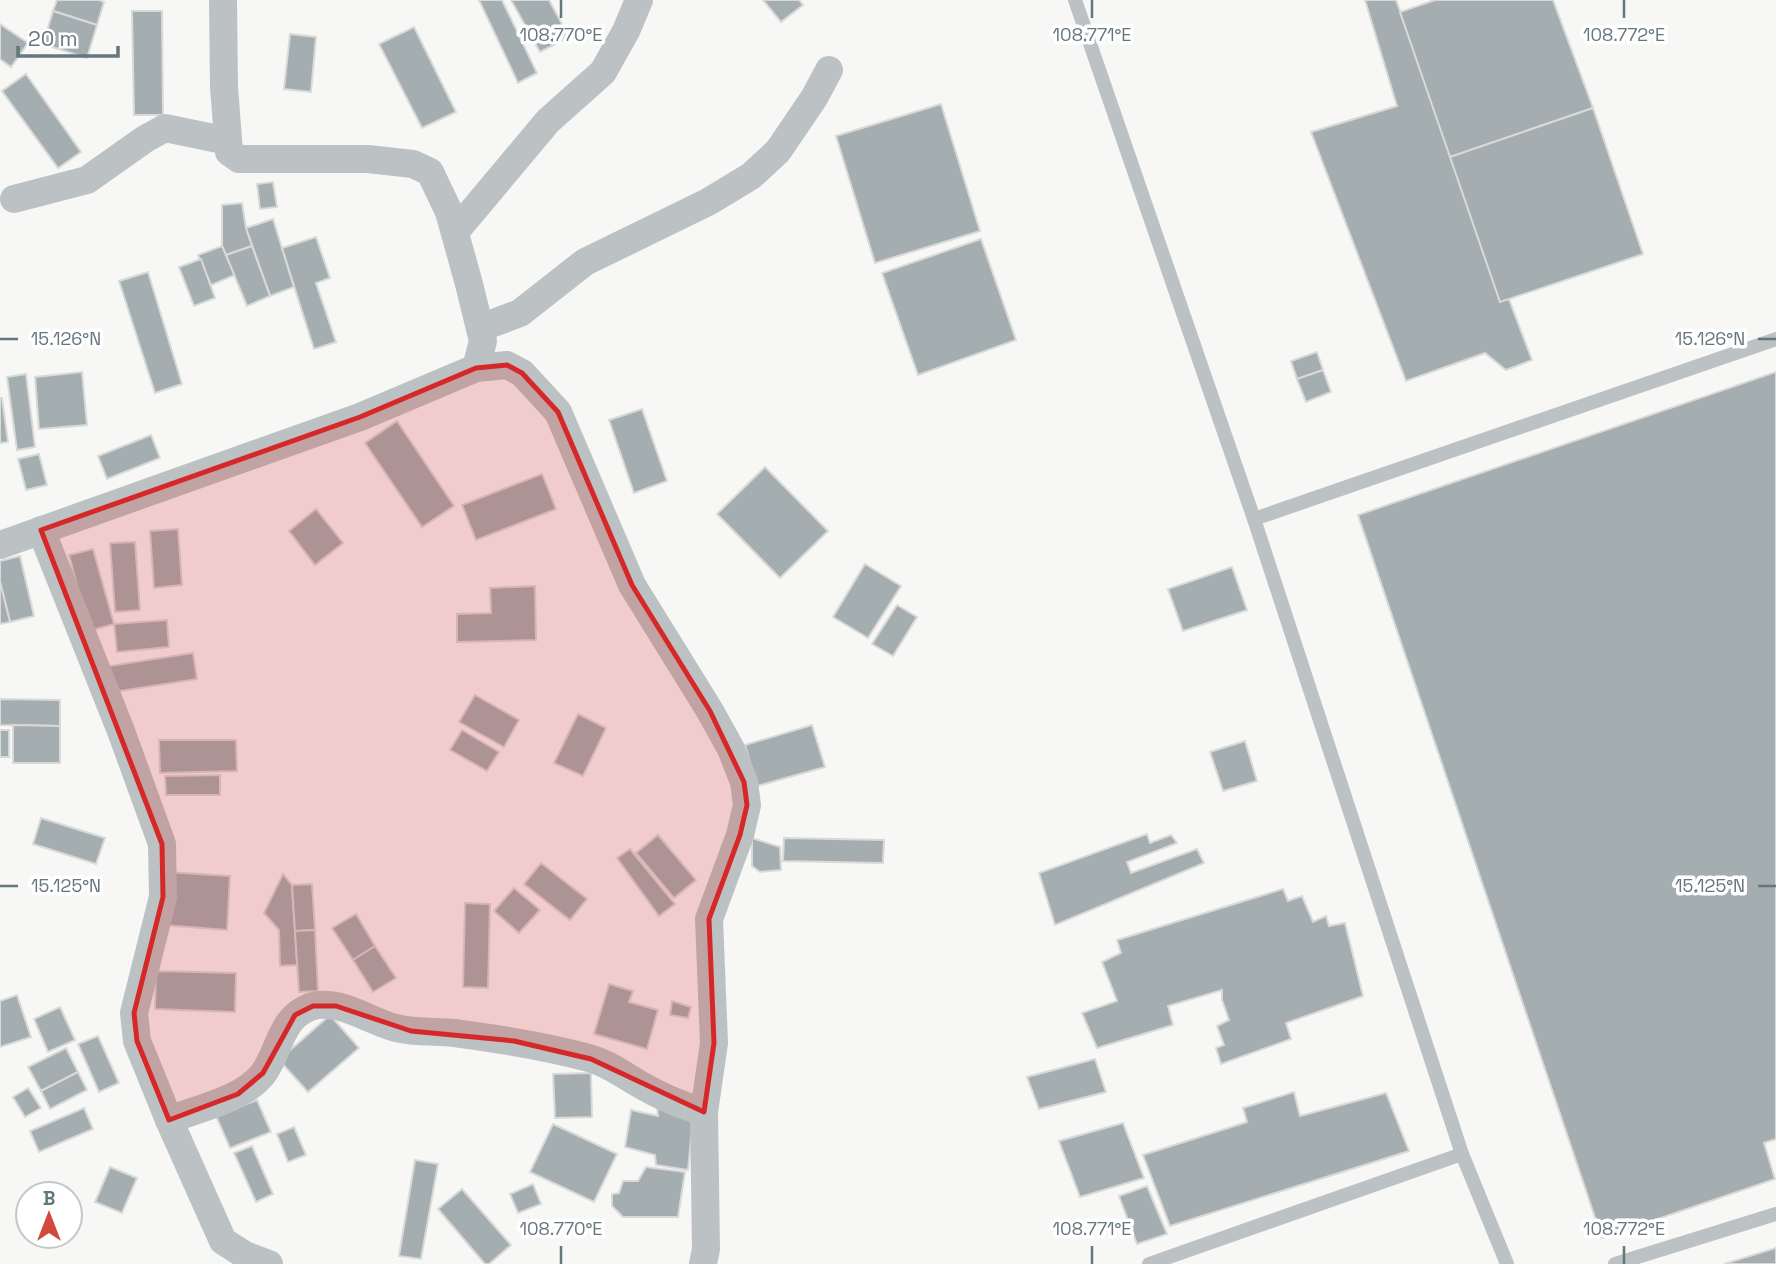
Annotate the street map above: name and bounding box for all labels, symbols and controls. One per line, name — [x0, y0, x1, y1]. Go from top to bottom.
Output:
scale bar — [18, 14, 117, 58]
text: 108.770°E — [520, 23, 602, 46]
text: 108.771°E — [1053, 23, 1131, 46]
text: 108.772°E — [1583, 23, 1665, 46]
text: 20 m — [28, 25, 78, 52]
text: 15.126°N — [31, 327, 101, 350]
text: 15.126°N — [1675, 327, 1745, 350]
text: 15.125°N — [31, 874, 101, 897]
text: 15.125°N — [1675, 874, 1745, 897]
north arrow — [14, 1180, 84, 1250]
text: B — [43, 1186, 55, 1211]
text: 108.770°E — [520, 1217, 602, 1240]
text: 108.771°E — [1053, 1217, 1131, 1240]
text: 108.772°E — [1583, 1217, 1665, 1240]

